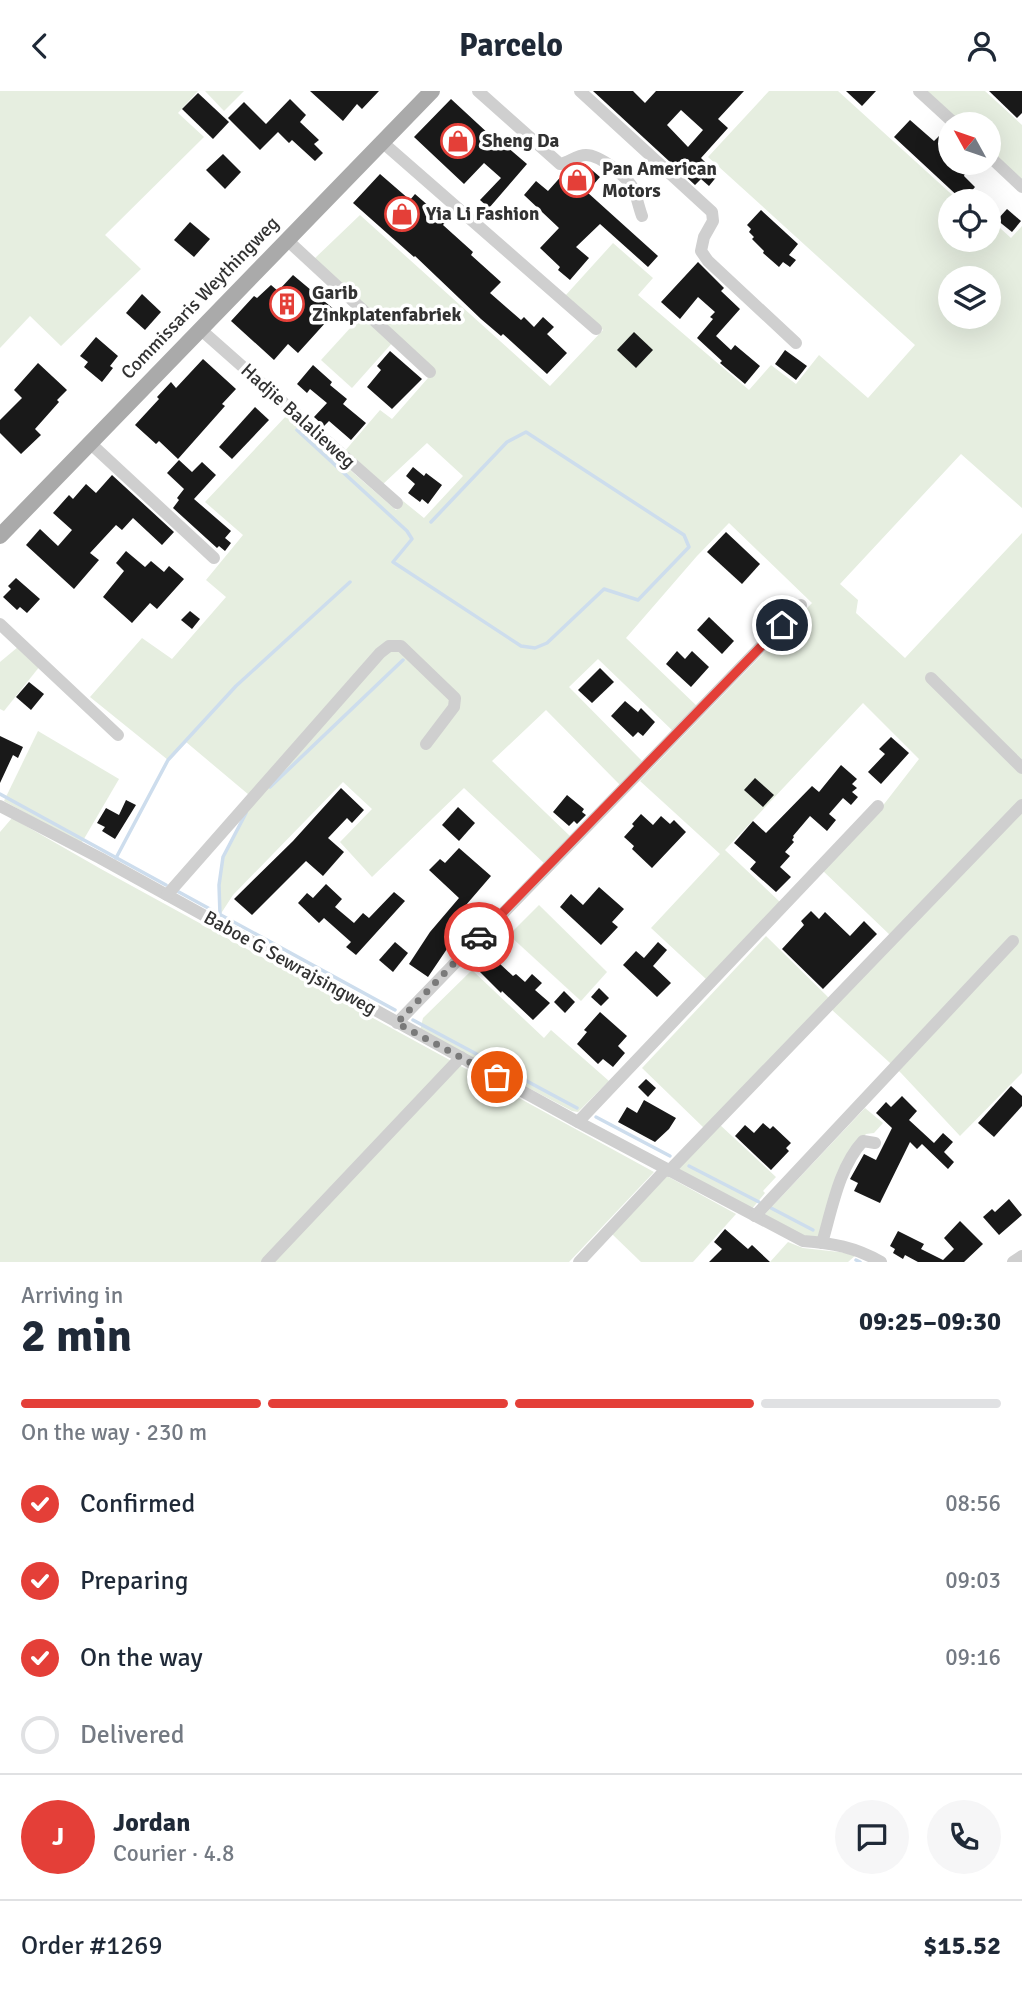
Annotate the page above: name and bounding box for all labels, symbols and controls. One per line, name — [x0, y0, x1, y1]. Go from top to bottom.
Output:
text: Parcelo — [459, 26, 563, 65]
icon: back — [21, 27, 59, 65]
icon: person — [963, 27, 1001, 65]
north arrow — [938, 112, 1001, 175]
map controls — [938, 112, 1001, 329]
shop icon: Sheng Da — [439, 122, 477, 160]
place label: Sheng Da — [482, 129, 560, 153]
place label: Pan American Motors — [602, 157, 717, 203]
shop icon: Pan American Motors — [558, 161, 596, 199]
button: locate — [938, 189, 1001, 252]
shop icon: Yia Li Fashion — [383, 195, 421, 233]
place label: Yia Li Fashion — [425, 202, 539, 226]
street label: Commissaris Weythingweg — [116, 212, 284, 384]
button: layers — [938, 266, 1001, 329]
place label: Garib Zinkplatenfabriek — [312, 281, 461, 327]
building icon: Garib Zinkplatenfabriek — [268, 285, 306, 323]
street label: Hadjie Balalieweg — [236, 358, 360, 474]
pin — [752, 595, 812, 655]
icon: home — [763, 606, 801, 644]
courier — [444, 902, 514, 972]
street label: Baboe G Sewrajsingweg — [200, 906, 380, 1020]
icon: car — [460, 918, 498, 956]
pin — [467, 1047, 527, 1107]
icon: bag — [478, 1058, 516, 1096]
text: Arriving in — [21, 1281, 123, 1310]
text: 09:25–09:30 — [859, 1306, 1001, 1338]
text: 2 min — [21, 1308, 132, 1364]
text: On the way · 230 m — [21, 1418, 207, 1447]
icon: check — [21, 1485, 59, 1523]
text: Confirmed — [80, 1488, 195, 1520]
text: 08:56 — [945, 1489, 1001, 1518]
icon: check — [21, 1562, 59, 1600]
text: Preparing — [80, 1565, 188, 1597]
text: 09:03 — [945, 1566, 1001, 1595]
icon: check — [21, 1639, 59, 1677]
text: On the way — [80, 1642, 203, 1674]
text: 09:16 — [945, 1643, 1001, 1672]
text: Delivered — [80, 1719, 185, 1751]
button: chat — [835, 1800, 909, 1874]
button: phone — [927, 1800, 1001, 1874]
text: Jordan — [113, 1807, 190, 1839]
text: J — [52, 1821, 64, 1853]
text: Courier · 4.8 — [113, 1839, 234, 1868]
text: Order #1269 — [21, 1930, 162, 1962]
text: $15.52 — [923, 1930, 1001, 1962]

